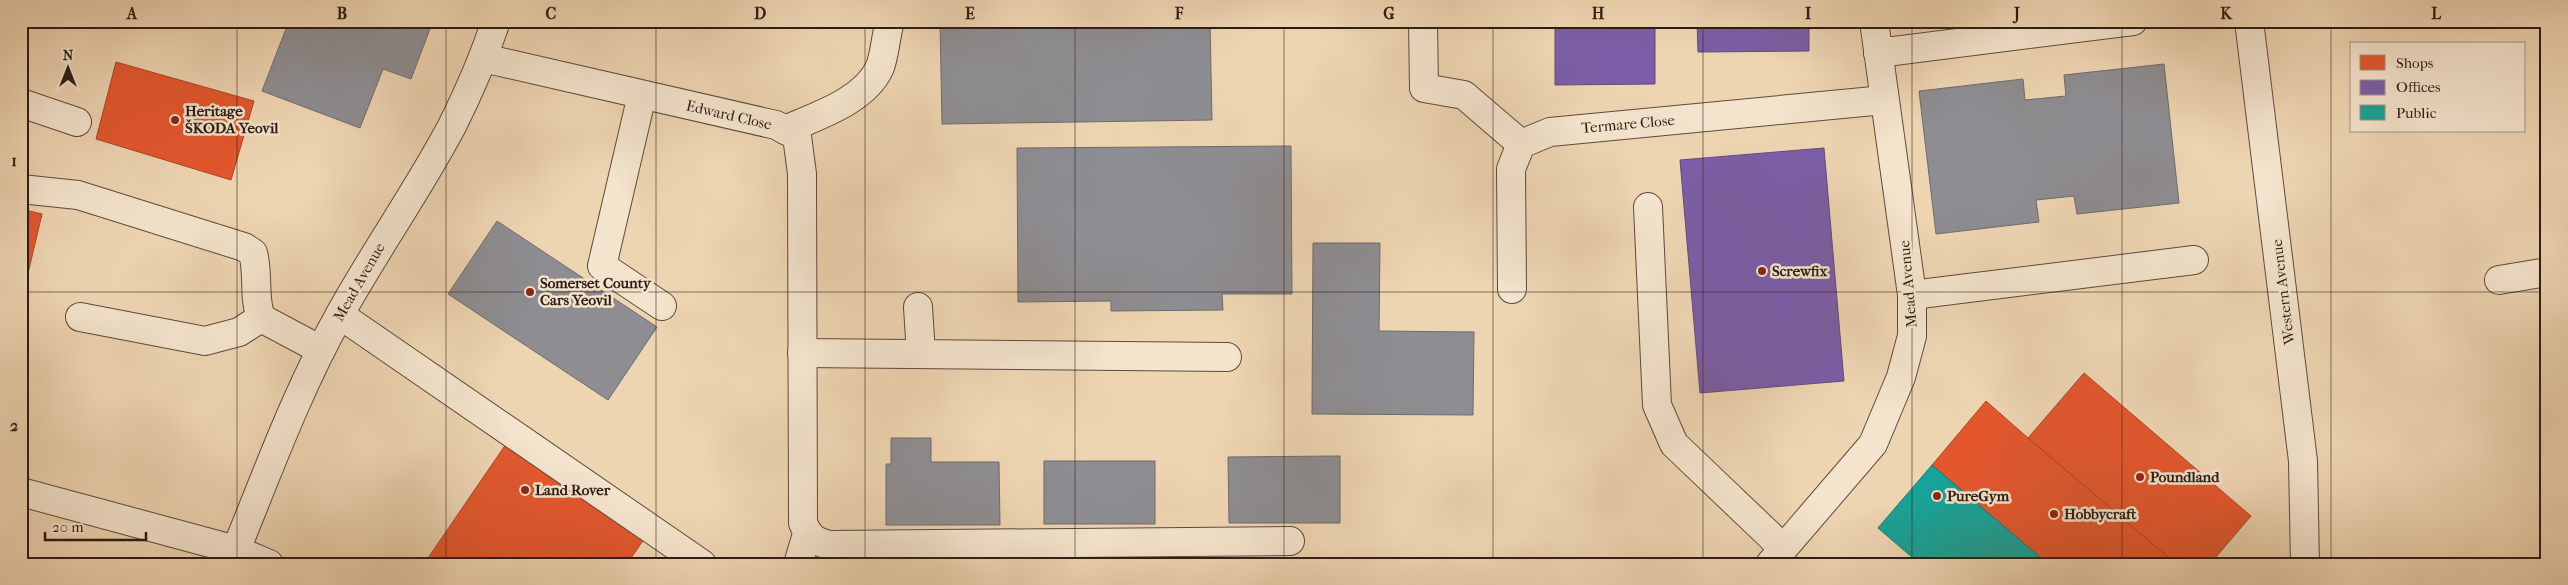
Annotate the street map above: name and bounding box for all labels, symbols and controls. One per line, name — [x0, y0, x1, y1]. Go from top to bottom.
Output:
text: A — [126, 4, 138, 23]
text: B — [337, 4, 347, 23]
text: C — [546, 4, 557, 23]
text: D — [754, 4, 766, 23]
text: E — [965, 4, 975, 23]
text: F — [1174, 4, 1184, 23]
text: G — [1383, 4, 1395, 23]
text: H — [1592, 4, 1605, 23]
text: I — [1805, 4, 1812, 23]
text: J — [2012, 4, 2020, 24]
text: K — [2220, 4, 2233, 23]
text: L — [2431, 4, 2441, 23]
north arrow — [42, 42, 92, 92]
legend — [2350, 42, 2526, 132]
text: N — [63, 47, 74, 64]
text: Shops — [2396, 54, 2434, 72]
text: Offices — [2396, 78, 2441, 96]
street label: Edward Close — [684, 96, 774, 134]
place label: Heritage ŠKODA Yeovil — [185, 102, 279, 137]
text: Public — [2396, 104, 2437, 122]
street label: Termare Close — [1581, 111, 1676, 137]
marker: Heritage ŠKODA Yeovil — [169, 114, 181, 126]
text: 1 — [11, 151, 17, 170]
street label: Western Avenue — [2268, 238, 2299, 347]
street label: Mead Avenue — [329, 239, 389, 324]
street label: Mead Avenue — [1895, 239, 1921, 328]
place label: Screwfix — [1772, 262, 1827, 280]
marker: Screwfix — [1756, 265, 1768, 277]
place label: Somerset County Cars Yeovil — [540, 274, 652, 309]
marker: Somerset County Cars Yeovil — [524, 286, 536, 298]
text: 2 — [10, 416, 18, 435]
place label: Poundland — [2150, 468, 2220, 486]
marker: Poundland — [2134, 471, 2146, 483]
place label: Land Rover — [535, 481, 611, 499]
marker: Land Rover — [519, 484, 531, 496]
place label: PureGym — [1947, 487, 2010, 505]
marker: PureGym — [1931, 490, 1943, 502]
place label: Hobbycraft — [2064, 505, 2137, 523]
marker: Hobbycraft — [2048, 508, 2060, 520]
scale bar — [45, 510, 146, 542]
text: 20 m — [52, 518, 84, 536]

